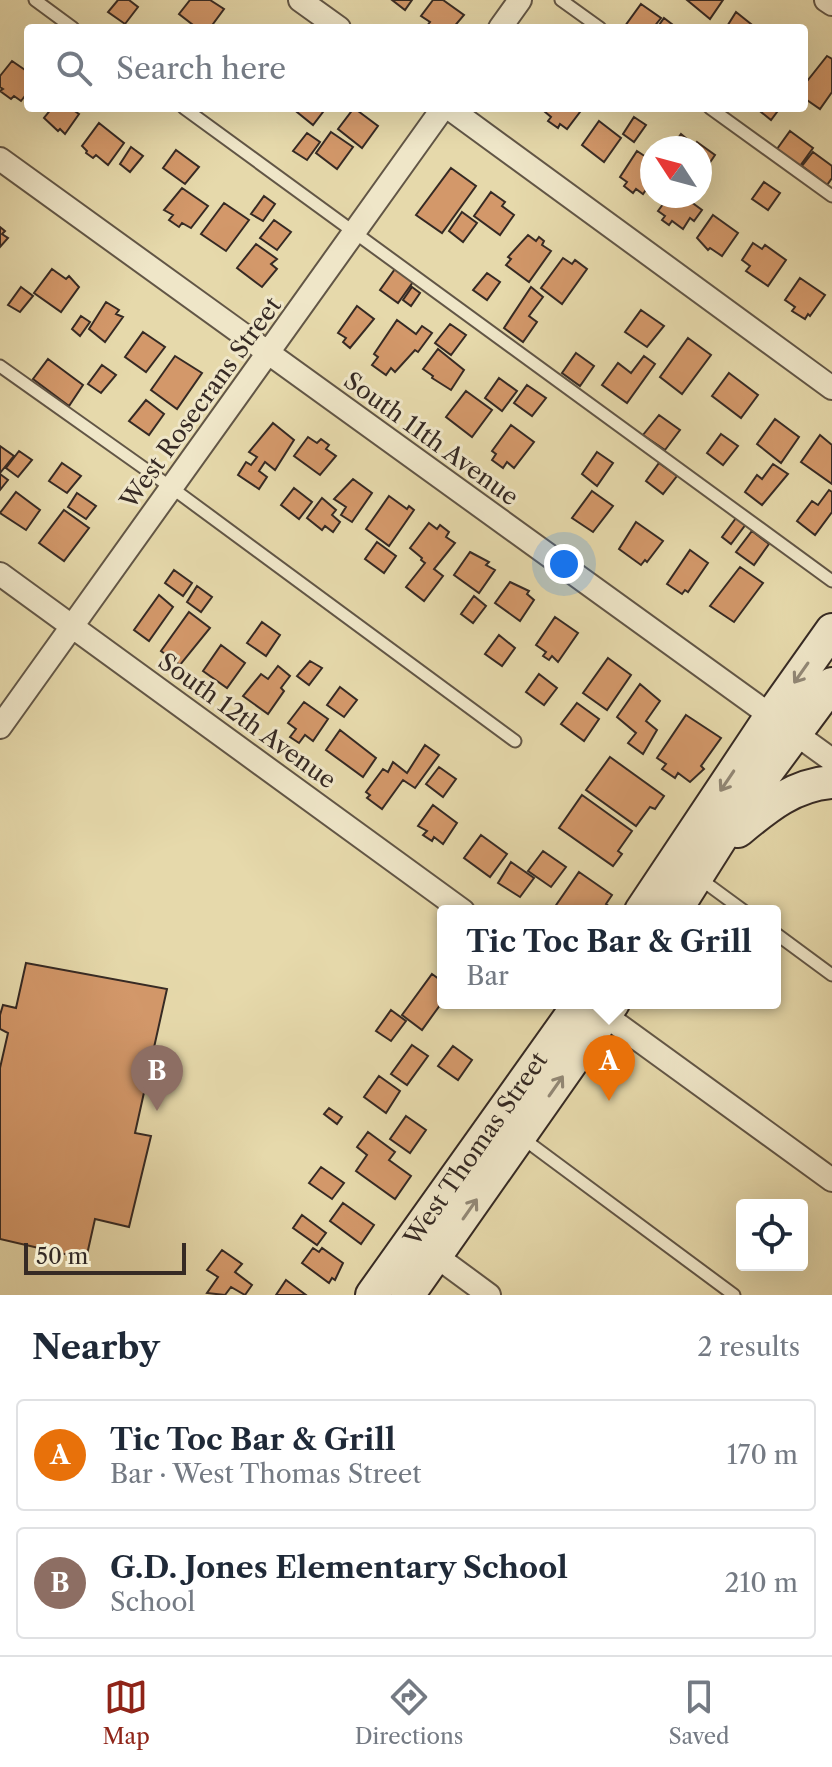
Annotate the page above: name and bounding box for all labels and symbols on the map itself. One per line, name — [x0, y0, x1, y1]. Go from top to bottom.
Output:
north arrow — [640, 136, 712, 208]
street label: West Rosecrans Street — [114, 291, 287, 515]
street label: South 11th Avenue — [339, 366, 524, 512]
your location — [544, 544, 584, 584]
street label: South 12th Avenue — [153, 647, 342, 795]
one-way arrow — [793, 662, 810, 683]
one-way arrow — [719, 769, 735, 792]
pin: A — [583, 1035, 635, 1101]
pin: B — [131, 1045, 183, 1111]
street label: West Thomas Street — [397, 1046, 554, 1252]
one-way arrow — [548, 1076, 564, 1098]
one-way arrow — [461, 1198, 478, 1220]
scale bar — [24, 1239, 186, 1275]

